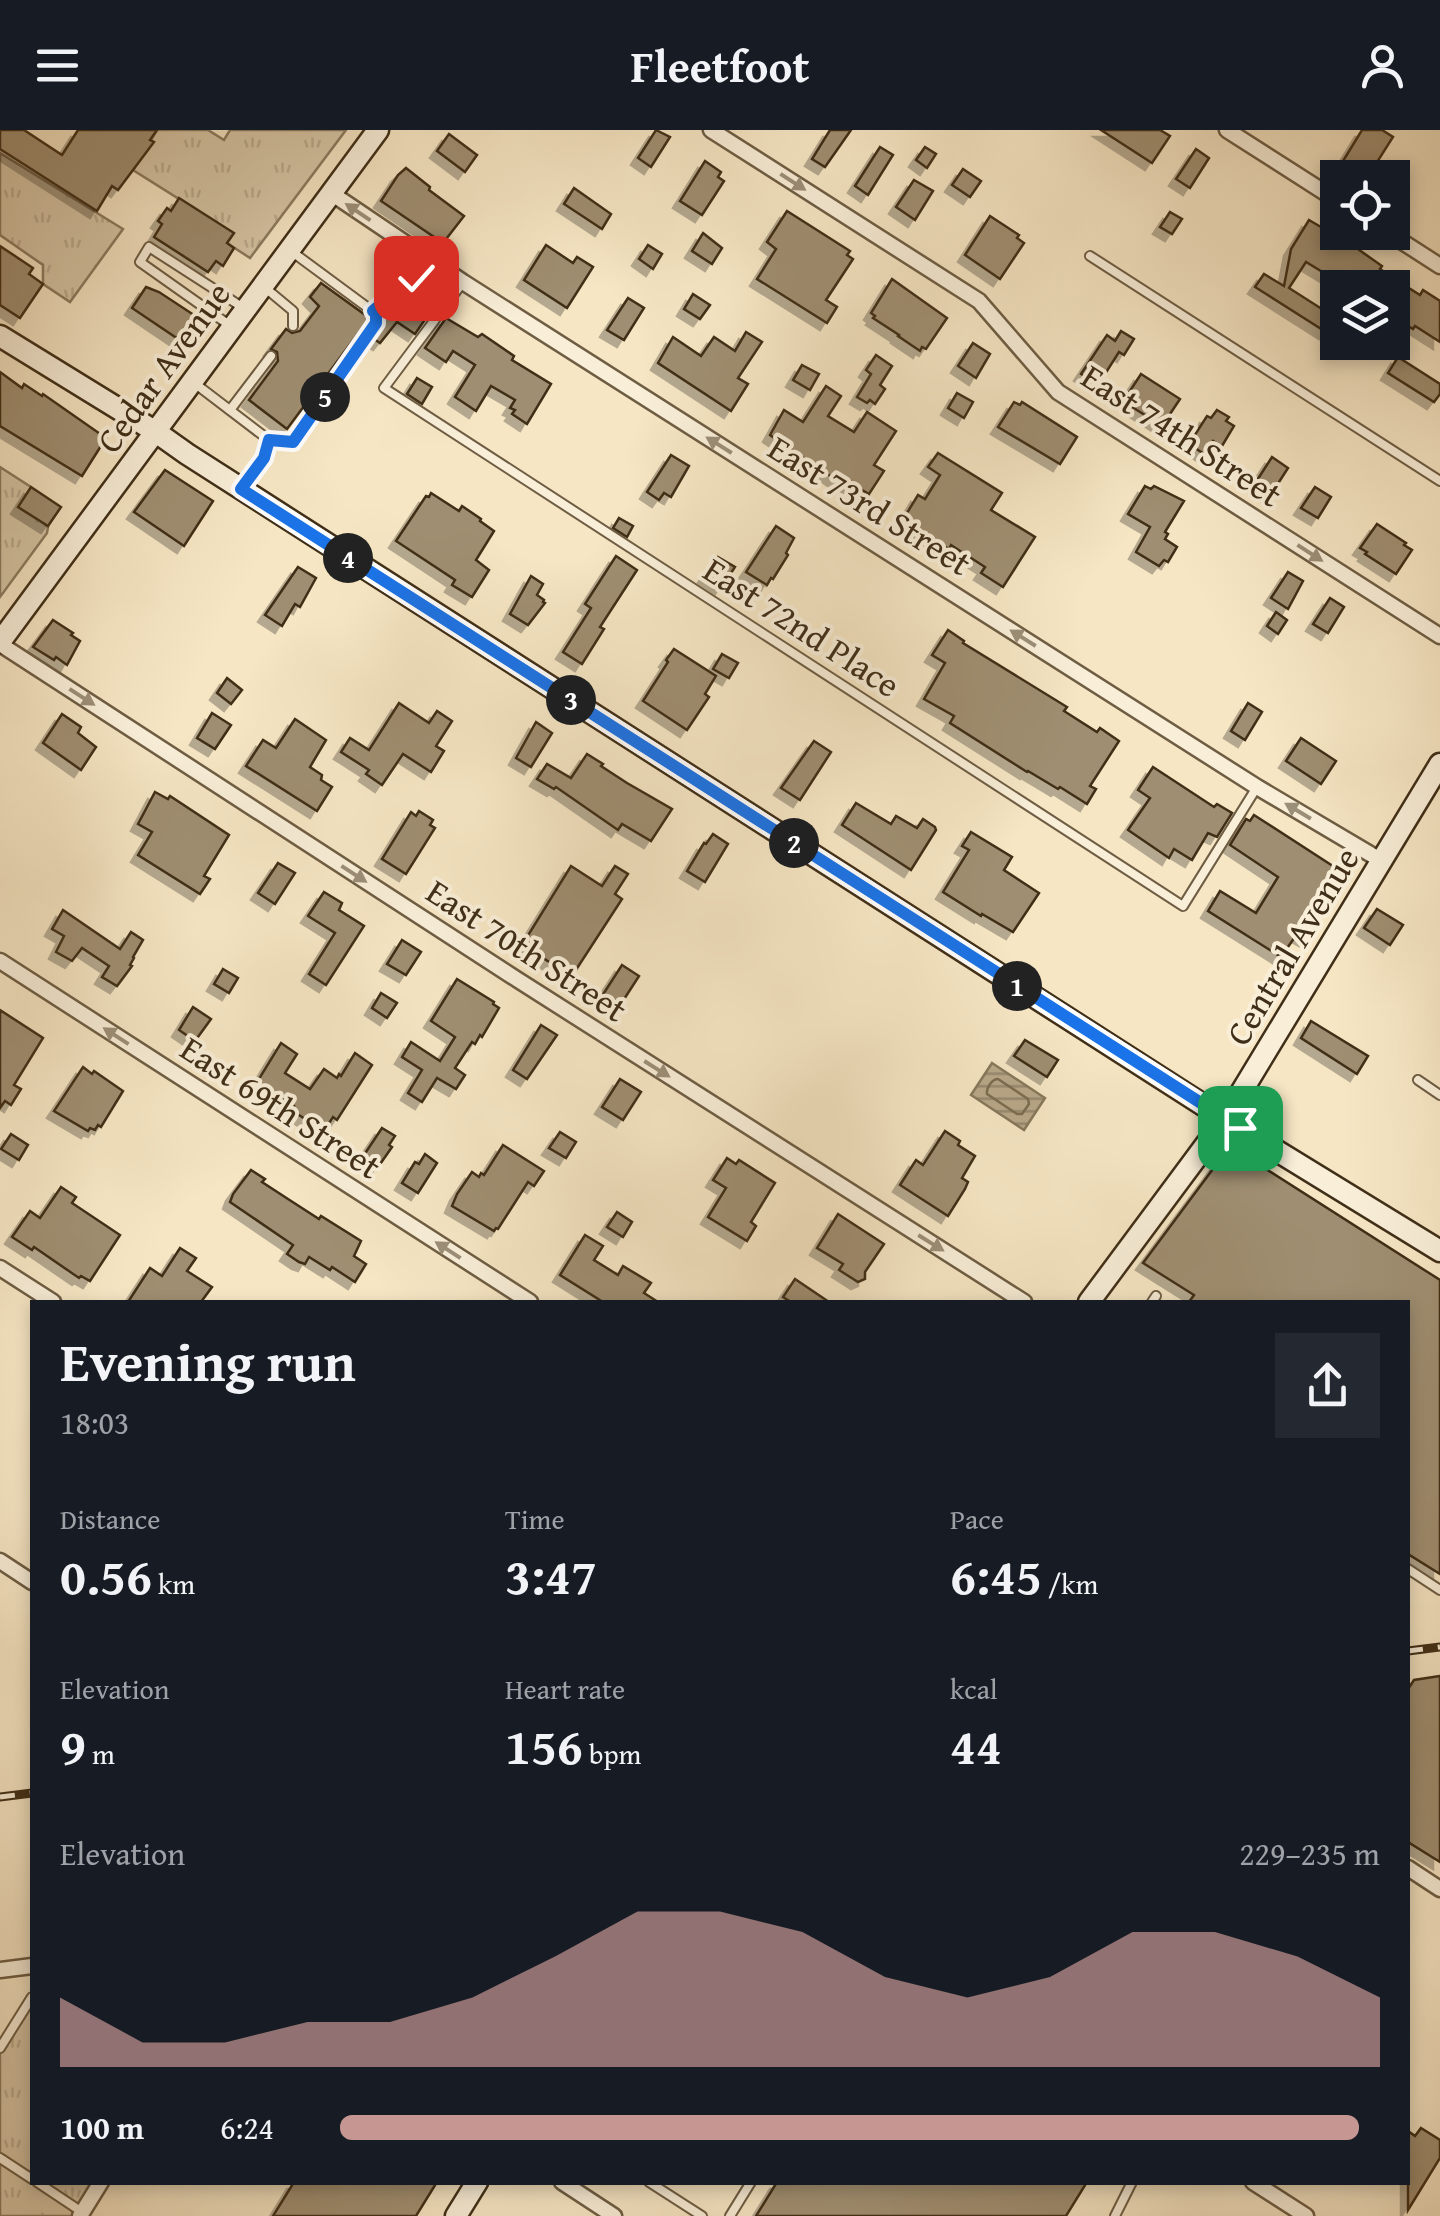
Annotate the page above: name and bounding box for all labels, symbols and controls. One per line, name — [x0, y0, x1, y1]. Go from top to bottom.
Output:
text: Fleetfoot — [630, 33, 810, 98]
icon: menu — [30, 38, 85, 93]
icon: person — [1355, 38, 1410, 93]
map controls — [1320, 160, 1410, 360]
button: locate — [1320, 160, 1410, 250]
one-way arrow — [780, 173, 807, 191]
one-way arrow — [345, 203, 372, 221]
pin — [374, 236, 459, 321]
icon: check — [389, 251, 444, 306]
button: layers — [1320, 270, 1410, 360]
street label: Cedar Avenue — [83, 271, 243, 463]
street label: East 74th Street — [1072, 351, 1292, 519]
pin: 5 — [300, 372, 350, 422]
text: 5 — [318, 376, 332, 417]
street label: East 73rd Street — [759, 422, 981, 588]
one-way arrow — [706, 436, 733, 455]
pin: 4 — [323, 533, 373, 583]
text: 4 — [341, 537, 355, 578]
street label: East 72nd Place — [694, 544, 910, 710]
one-way arrow — [1296, 544, 1324, 561]
one-way arrow — [1009, 630, 1037, 648]
pin: 3 — [546, 675, 596, 725]
text: 3 — [564, 679, 578, 720]
one-way arrow — [68, 687, 95, 705]
one-way arrow — [1284, 803, 1312, 820]
pin: 2 — [769, 818, 819, 868]
text: 2 — [787, 822, 801, 863]
street label: Central Avenue — [1213, 837, 1371, 1055]
one-way arrow — [341, 864, 368, 883]
street label: East 70th Street — [417, 866, 637, 1034]
pin: 1 — [992, 961, 1042, 1011]
text: 1 — [1010, 965, 1024, 1006]
street label: East 69th Street — [171, 1023, 391, 1191]
one-way arrow — [102, 1027, 130, 1045]
one-way arrow — [643, 1060, 671, 1077]
pin — [1198, 1086, 1283, 1171]
icon: arrive — [1213, 1101, 1268, 1156]
one-way arrow — [917, 1234, 945, 1252]
one-way arrow — [434, 1241, 461, 1259]
text: Evening run — [60, 1321, 356, 1401]
button: share — [1275, 1333, 1380, 1438]
text: 18:03 — [60, 1399, 129, 1446]
text: Distance — [60, 1498, 160, 1539]
text: Time — [505, 1498, 565, 1539]
text: Pace — [950, 1498, 1004, 1539]
text: 0.56 — [60, 1539, 152, 1612]
text: 3:47 — [505, 1539, 597, 1612]
text: 6:45 — [950, 1539, 1042, 1612]
text: km — [152, 1563, 195, 1604]
text: /km — [1042, 1563, 1098, 1604]
text: Elevation — [60, 1668, 170, 1709]
text: Heart rate — [505, 1668, 625, 1709]
text: kcal — [950, 1668, 998, 1709]
text: 9 — [60, 1709, 86, 1782]
text: 156 — [505, 1709, 583, 1782]
text: 44 — [950, 1709, 1002, 1782]
text: m — [86, 1733, 115, 1774]
text: bpm — [583, 1733, 641, 1774]
text: Elevation — [60, 1830, 185, 1877]
text: 229–235 m — [1239, 1830, 1380, 1877]
text: 100 m — [60, 2104, 144, 2151]
text: 6:24 — [220, 2104, 274, 2151]

